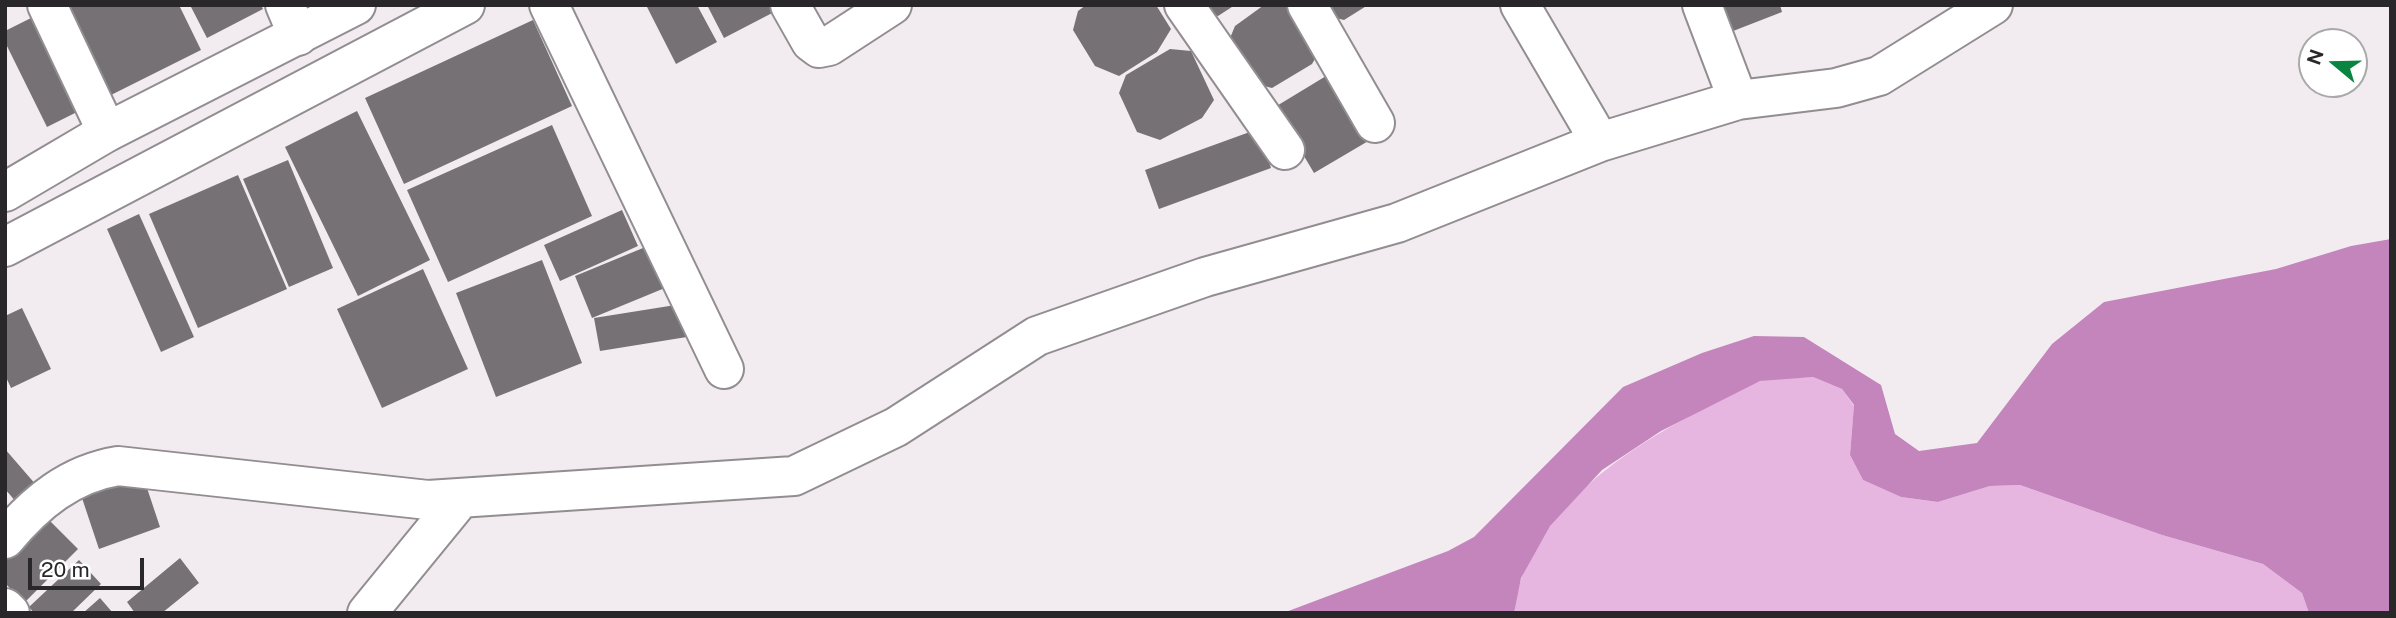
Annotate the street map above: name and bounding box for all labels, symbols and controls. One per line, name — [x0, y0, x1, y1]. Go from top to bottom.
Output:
north arrow — [2298, 28, 2368, 98]
text: N — [2302, 46, 2328, 67]
scale bar — [32, 544, 147, 588]
text: 20 m — [41, 557, 90, 582]

